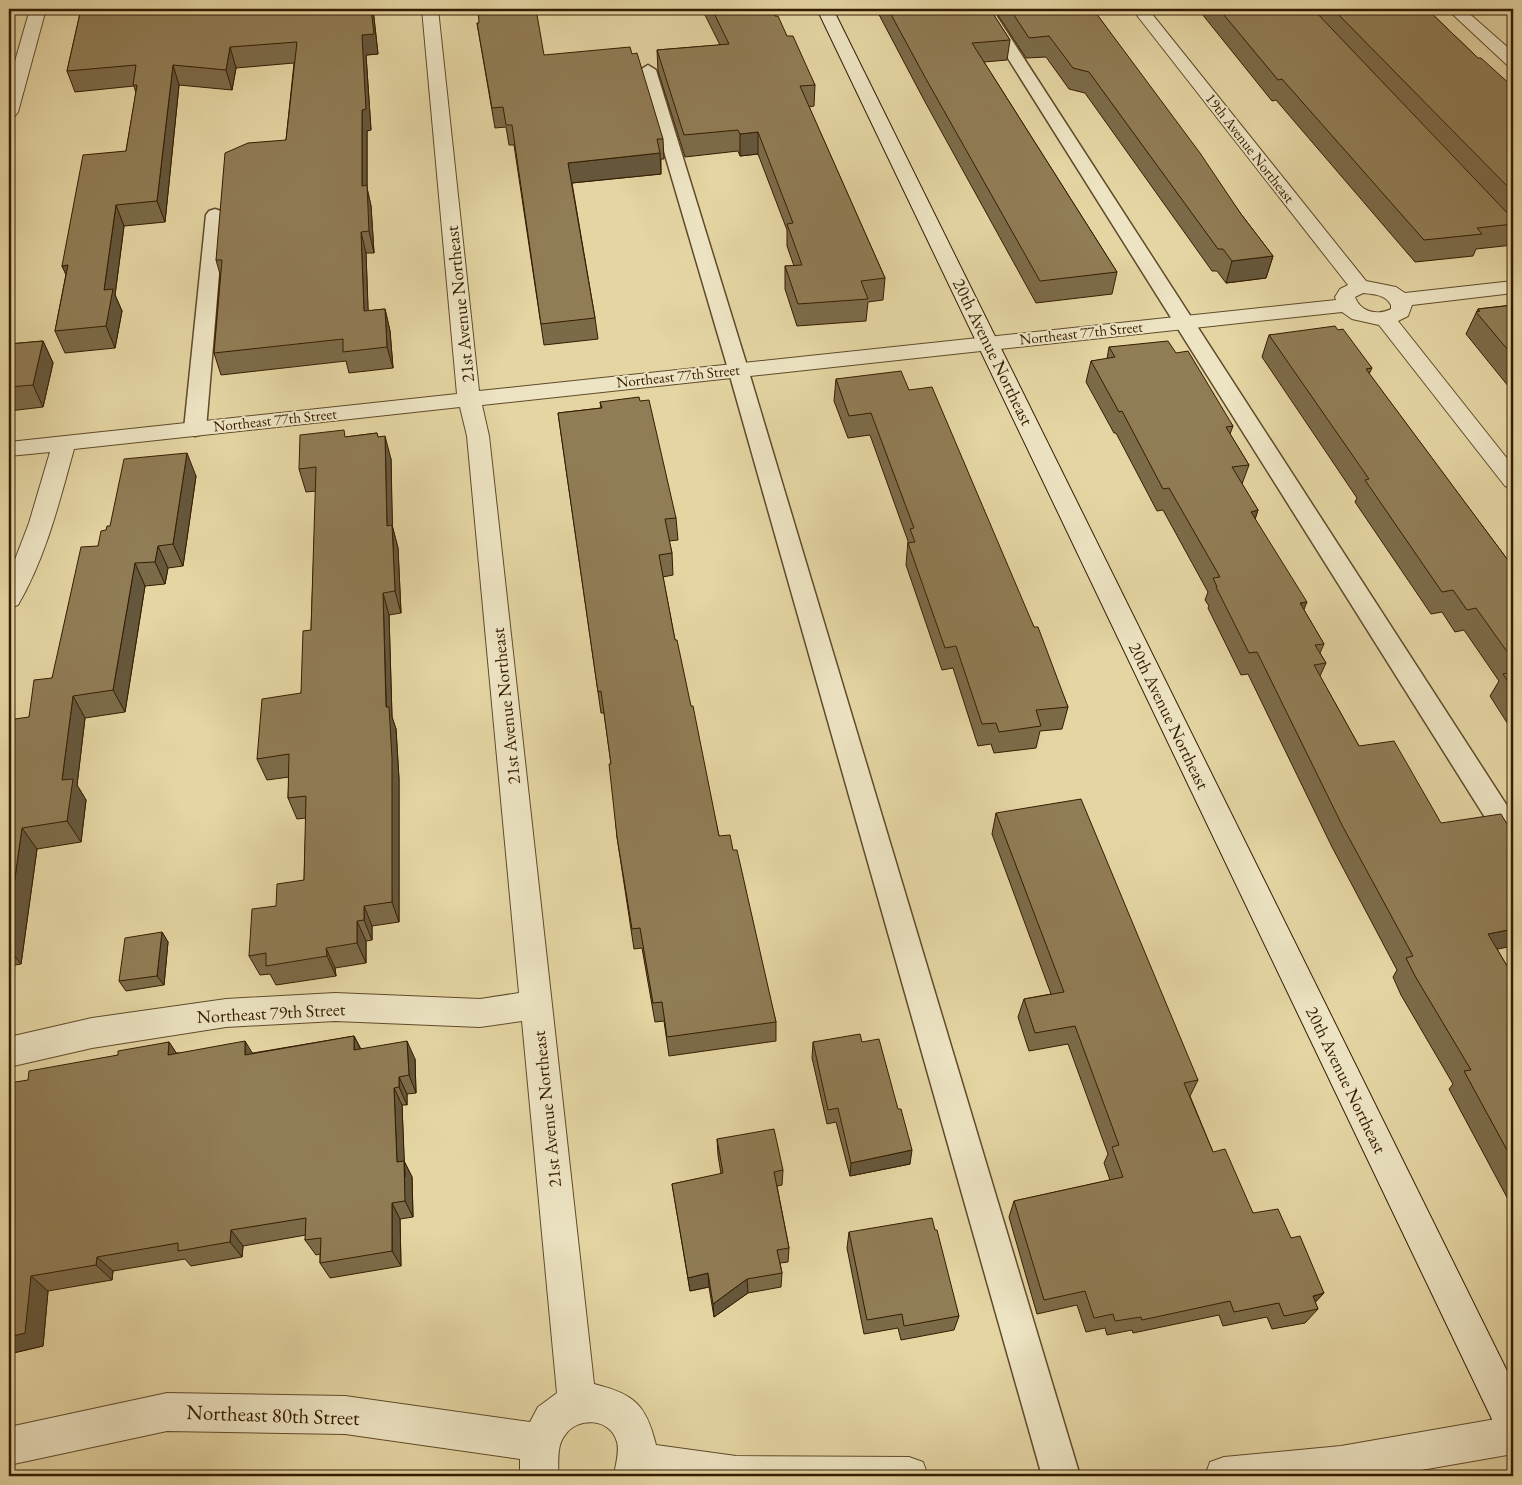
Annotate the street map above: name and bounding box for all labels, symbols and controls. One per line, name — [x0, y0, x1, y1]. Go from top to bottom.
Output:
street label: 19th Avenue Northeast — [1202, 89, 1299, 207]
street label: 21st Avenue Northeast — [440, 224, 479, 384]
street label: 20th Avenue Northeast — [948, 274, 1039, 429]
street label: Northeast 77th Street — [1018, 317, 1144, 348]
street label: Northeast 77th Street — [615, 360, 741, 391]
street label: Northeast 77th Street — [212, 404, 338, 435]
street label: 21st Avenue Northeast — [486, 626, 525, 786]
street label: 20th Avenue Northeast — [1124, 638, 1215, 793]
street label: Northeast 79th Street — [196, 997, 346, 1028]
street label: 20th Avenue Northeast — [1301, 1002, 1392, 1157]
street label: 21st Avenue Northeast — [527, 1029, 566, 1189]
street label: Northeast 80th Street — [186, 1398, 361, 1431]

